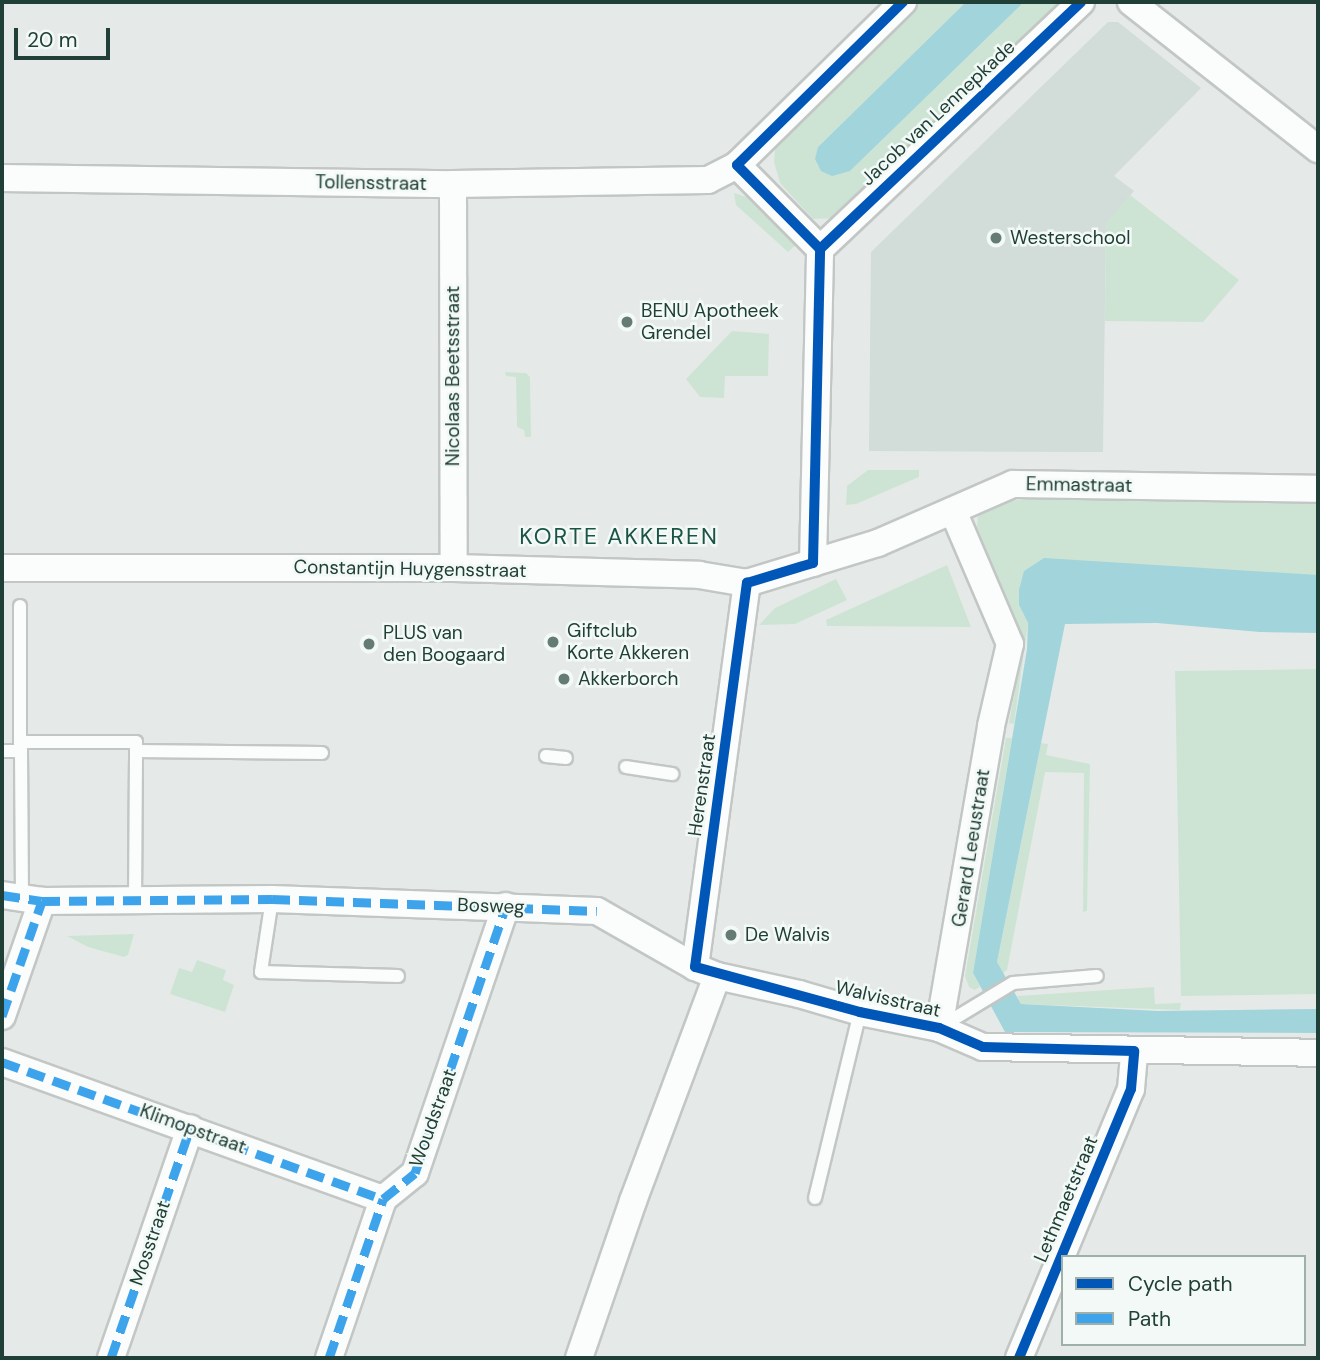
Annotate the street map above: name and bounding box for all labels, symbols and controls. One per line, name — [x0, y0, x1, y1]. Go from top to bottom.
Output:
scale bar — [18, 14, 114, 58]
text: 20 m — [27, 26, 78, 54]
street label: Jacob van Lennepkade — [856, 36, 1020, 190]
street label: Tollensstraat — [315, 171, 427, 195]
place label: Westerschool — [1010, 227, 1130, 249]
marker: Westerschool — [988, 230, 1004, 246]
street label: Nicolaas Beetsstraat — [442, 286, 464, 466]
place label: BENU Apotheek Grendel — [641, 300, 779, 344]
marker: BENU Apotheek Grendel — [619, 314, 635, 330]
street label: Emmastraat — [1026, 473, 1132, 497]
district label: KORTE AKKEREN — [521, 522, 717, 550]
street label: Constantijn Huygensstraat — [293, 556, 527, 582]
place label: Giftclub Korte Akkeren — [567, 620, 689, 664]
place label: PLUS van den Boogaard — [383, 622, 505, 666]
marker: Giftclub Korte Akkeren — [545, 634, 561, 650]
marker: PLUS van den Boogaard — [361, 636, 377, 652]
place label: Akkerborch — [578, 668, 679, 690]
marker: Akkerborch — [556, 671, 572, 687]
street label: Herenstraat — [684, 732, 720, 838]
street label: Gerard Leeustraat — [947, 767, 995, 929]
street label: Bosweg — [457, 893, 525, 919]
place label: De Walvis — [745, 924, 830, 946]
marker: De Walvis — [723, 927, 739, 943]
street label: Walvisstraat — [833, 976, 943, 1022]
street label: Woudstraat — [405, 1066, 461, 1170]
street label: Klimopstraat — [137, 1099, 249, 1159]
street label: Lethmaetstraat — [1029, 1132, 1103, 1266]
street label: Mosstraat — [125, 1198, 175, 1288]
legend — [1061, 1255, 1306, 1346]
text: Cycle path — [1128, 1270, 1233, 1298]
text: Path — [1128, 1305, 1171, 1333]

